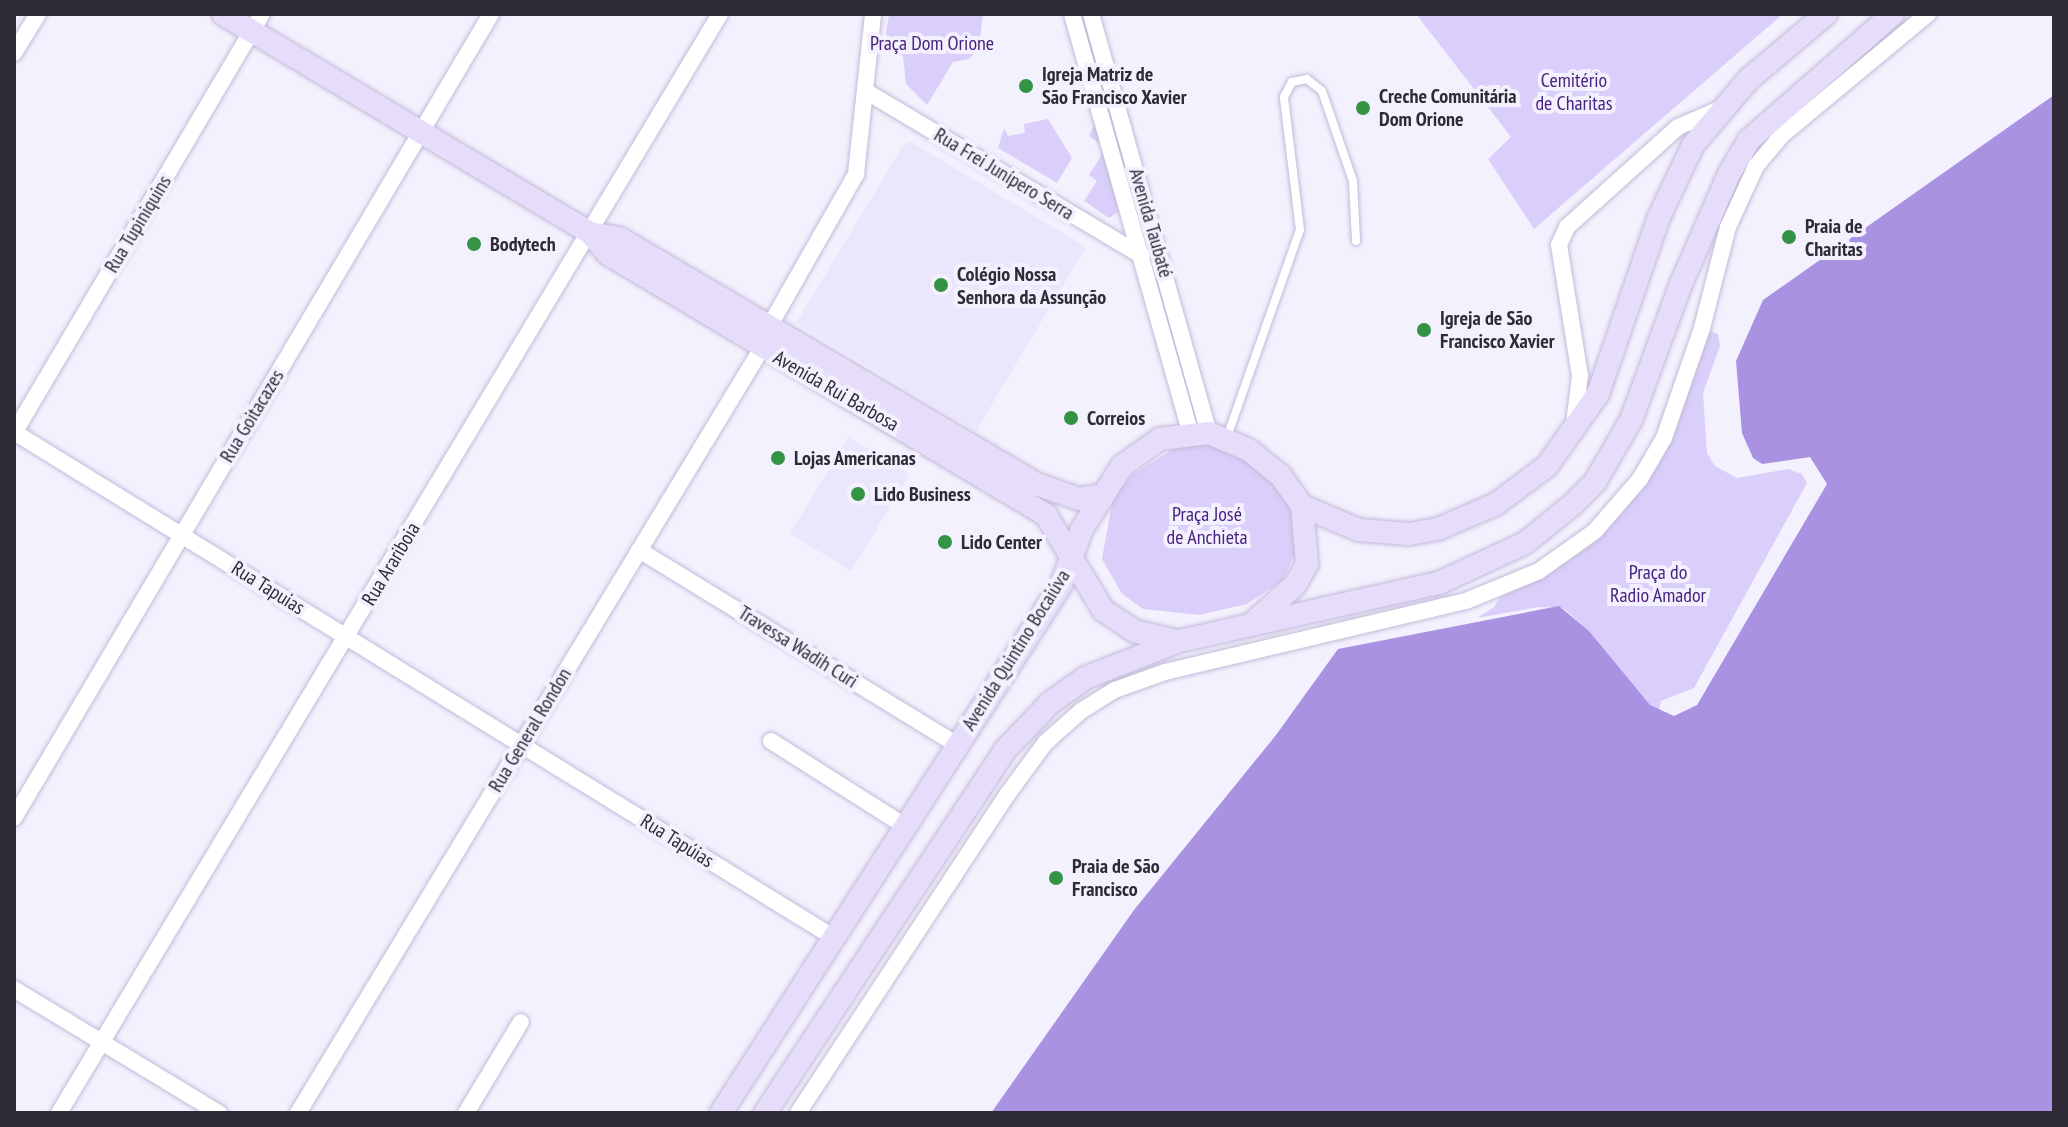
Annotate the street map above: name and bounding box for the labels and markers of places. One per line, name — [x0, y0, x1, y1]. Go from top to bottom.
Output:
place label: Igreja Matriz de São Francisco Xavier — [1042, 62, 1187, 109]
marker: Igreja Matriz de São Francisco Xavier — [1017, 77, 1035, 95]
place label: Creche Comunitária Dom Orione — [1379, 84, 1517, 131]
marker: Creche Comunitária Dom Orione — [1354, 99, 1372, 117]
place label: Praia de Charitas — [1805, 214, 1863, 261]
marker: Praia de Charitas — [1780, 228, 1798, 246]
place label: Bodytech — [490, 232, 556, 256]
marker: Bodytech — [465, 235, 483, 253]
place label: Colégio Nossa Senhora da Assunção — [957, 262, 1107, 309]
marker: Colégio Nossa Senhora da Assunção — [932, 276, 950, 294]
place label: Igreja de São Francisco Xavier — [1440, 306, 1555, 353]
marker: Igreja de São Francisco Xavier — [1415, 321, 1433, 339]
place label: Correios — [1087, 406, 1145, 430]
marker: Correios — [1062, 409, 1080, 427]
place label: Lojas Americanas — [794, 446, 916, 470]
marker: Lojas Americanas — [769, 449, 787, 467]
place label: Lido Business — [874, 482, 971, 506]
marker: Lido Business — [849, 485, 867, 503]
place label: Lido Center — [961, 530, 1042, 554]
marker: Lido Center — [936, 533, 954, 551]
place label: Praia de São Francisco — [1072, 854, 1160, 901]
marker: Praia de São Francisco — [1047, 869, 1065, 887]

